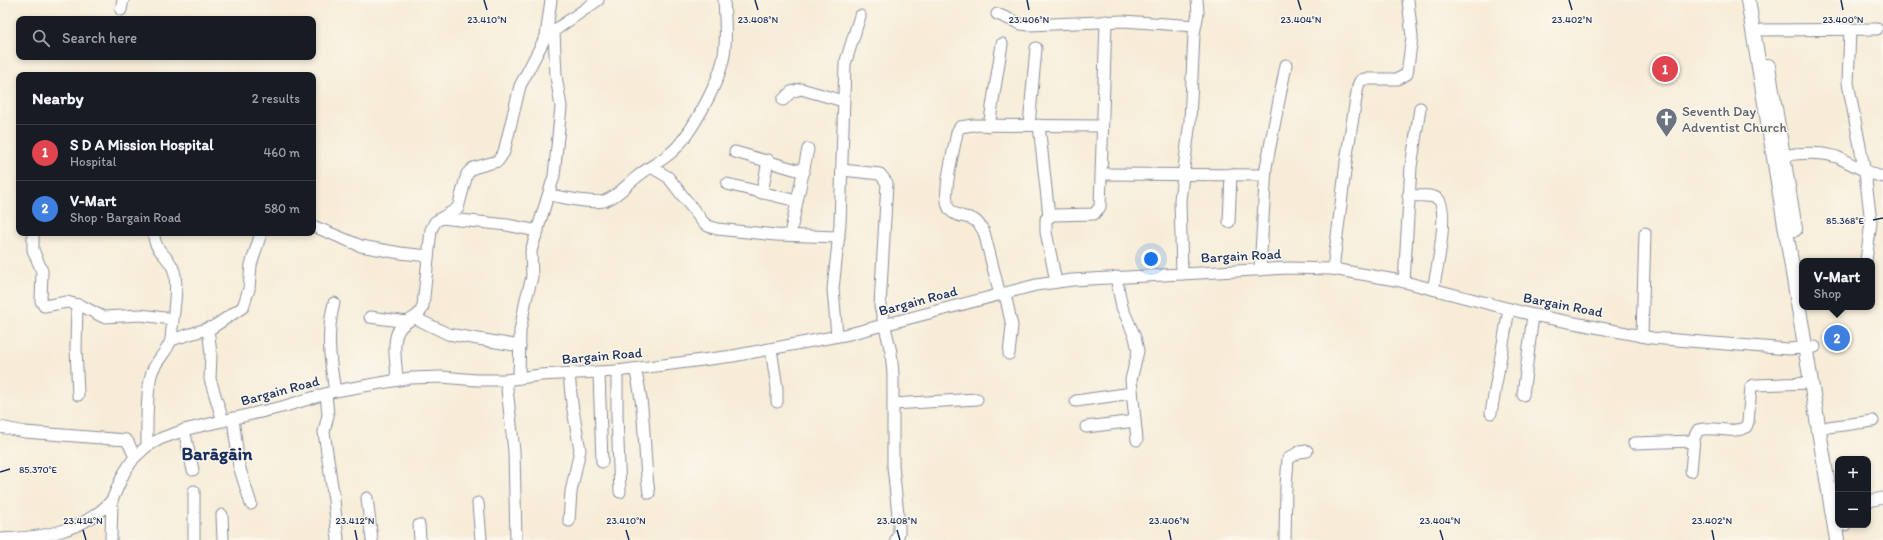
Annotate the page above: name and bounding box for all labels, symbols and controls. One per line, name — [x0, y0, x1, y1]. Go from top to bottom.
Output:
text: 23.410°N — [467, 13, 507, 26]
text: 23.408°N — [738, 13, 779, 26]
text: 23.406°N — [1009, 13, 1049, 26]
text: 23.404°N — [1280, 13, 1322, 26]
text: 23.402°N — [1552, 13, 1592, 26]
text: 23.400°N — [1822, 13, 1864, 26]
search box — [16, 16, 316, 60]
icon: search — [30, 27, 52, 49]
text: Search here — [62, 29, 137, 47]
pin: 1 — [1652, 54, 1678, 84]
text: Nearby — [32, 88, 84, 108]
text: 2 results — [252, 91, 300, 106]
place label: Seventh Day Adventist Church — [1682, 103, 1787, 136]
church icon: Seventh Day Adventist Church — [1653, 106, 1679, 139]
text: S D A Mission Hospital — [70, 136, 214, 154]
text: 1 — [42, 145, 48, 160]
text: 460 m — [263, 145, 300, 160]
text: Hospital — [70, 154, 117, 169]
text: V-Mart — [70, 192, 116, 210]
text: 2 — [42, 201, 48, 216]
text: 580 m — [264, 201, 300, 216]
text: Shop · Bargain Road — [70, 210, 181, 225]
text: 85.368°E — [1826, 214, 1864, 227]
street label: Bargain Road — [1200, 245, 1282, 267]
your location — [1141, 249, 1161, 269]
popup — [1799, 258, 1875, 310]
text: V-Mart — [1814, 268, 1860, 286]
street label: Bargain Road — [877, 282, 959, 320]
text: Shop — [1814, 286, 1841, 301]
street label: Bargain Road — [1522, 289, 1604, 321]
pin: 2 — [1824, 323, 1850, 353]
street label: Bargain Road — [561, 344, 643, 368]
street label: Bargain Road — [239, 372, 321, 410]
district label: Barāgāin — [182, 443, 253, 465]
map controls — [1835, 456, 1871, 528]
button: + — [1835, 456, 1871, 492]
text: 85.370°E — [19, 463, 58, 476]
button: − — [1835, 492, 1871, 528]
text: 23.414°N — [63, 514, 103, 527]
text: 23.412°N — [336, 514, 375, 527]
text: 23.410°N — [606, 514, 646, 527]
text: 23.408°N — [877, 514, 918, 527]
text: 23.406°N — [1149, 514, 1189, 527]
text: 23.404°N — [1419, 514, 1461, 527]
text: 23.402°N — [1692, 514, 1732, 527]

